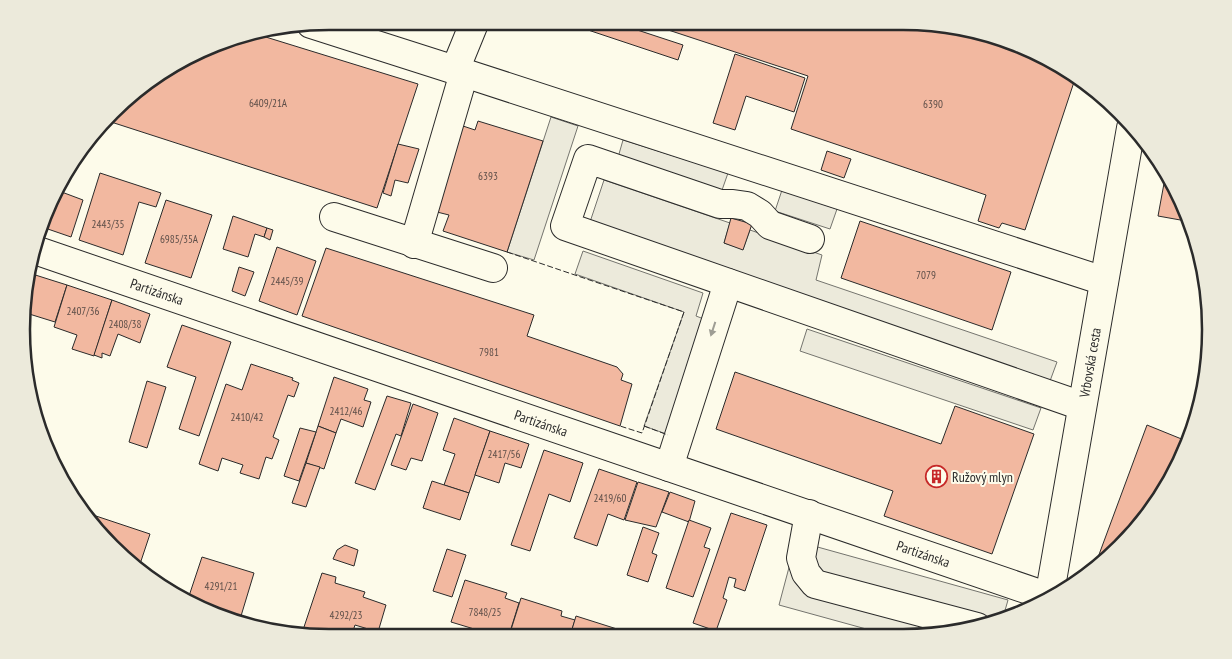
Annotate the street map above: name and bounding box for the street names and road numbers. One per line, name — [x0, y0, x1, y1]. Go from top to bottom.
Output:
street label: Partizánska — [128, 274, 186, 309]
street label: Vrbovská cesta — [1075, 326, 1105, 400]
street label: Partizánska — [512, 406, 570, 441]
street label: Partizánska — [894, 537, 952, 571]

